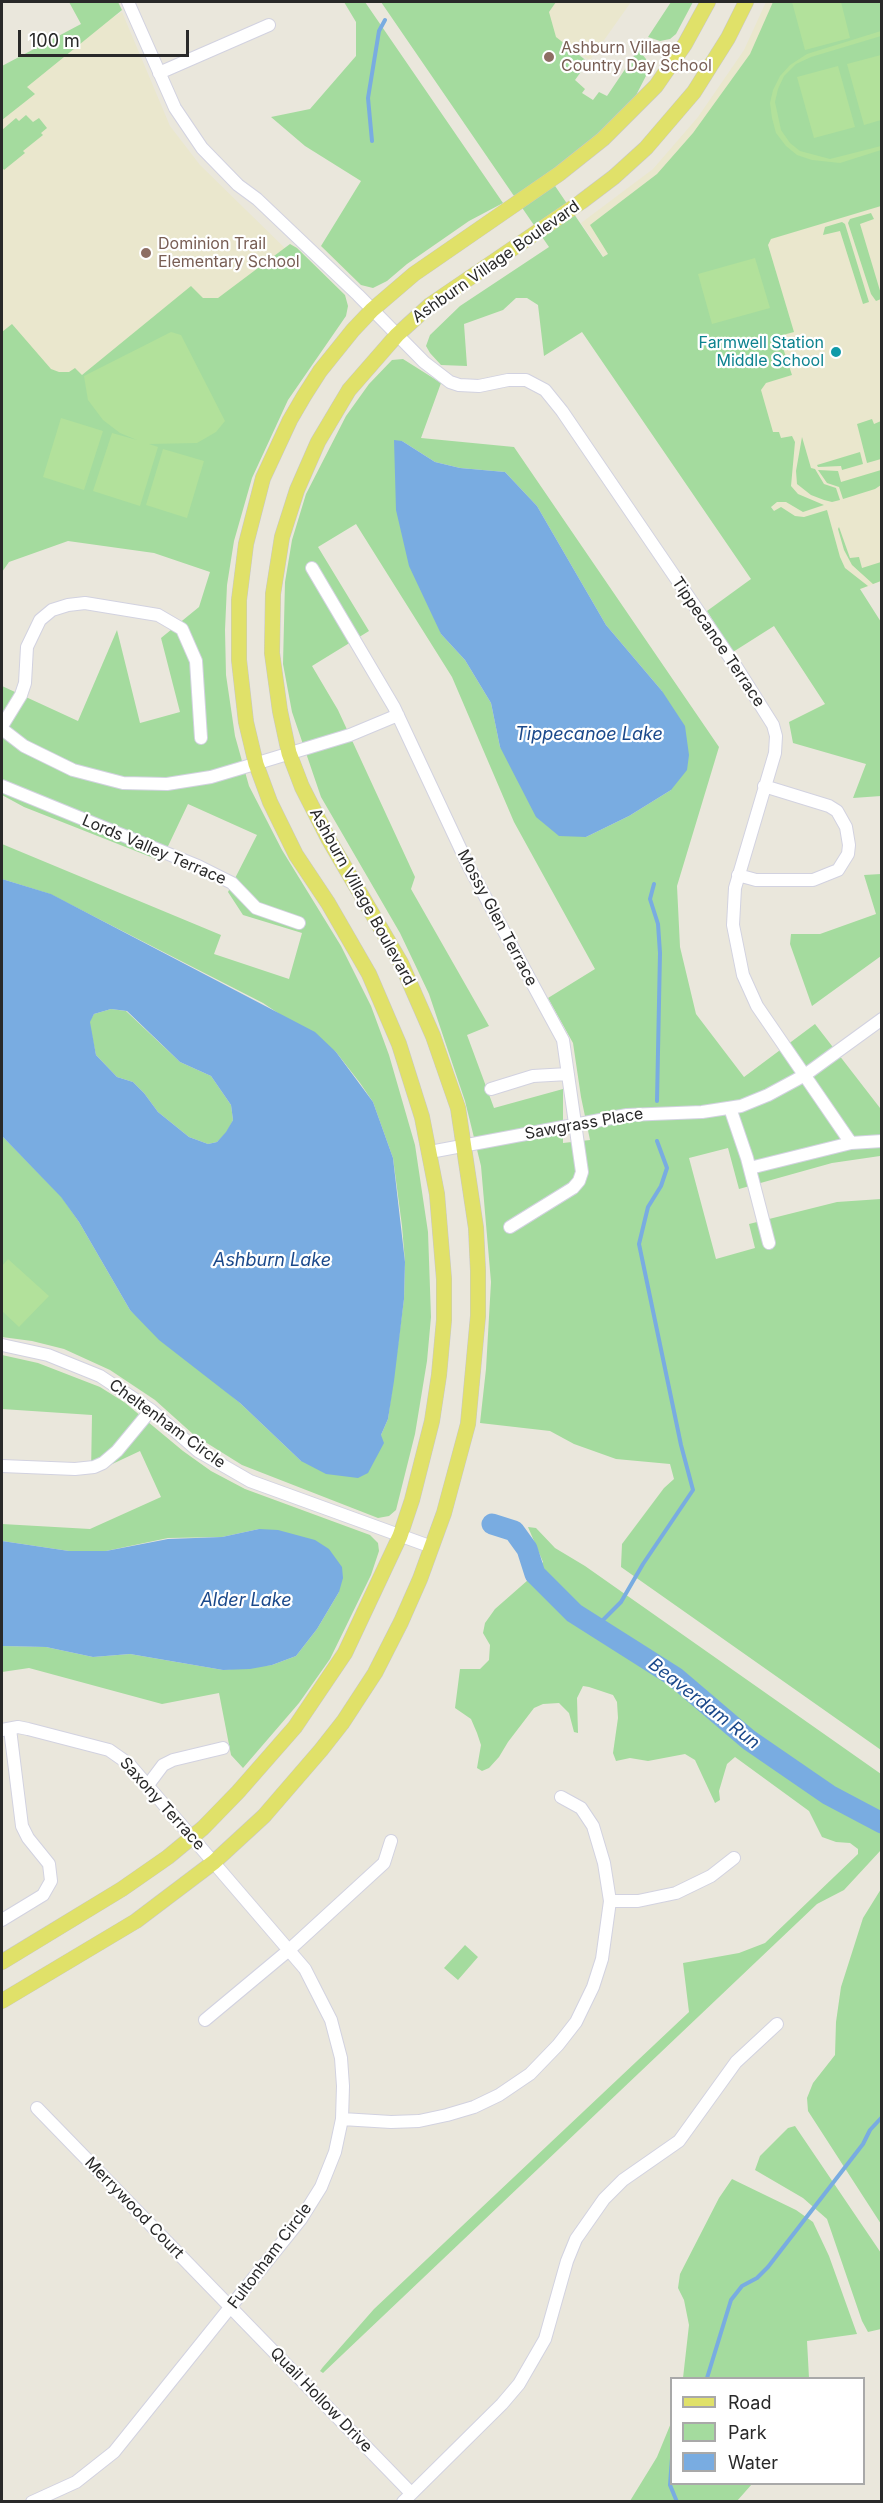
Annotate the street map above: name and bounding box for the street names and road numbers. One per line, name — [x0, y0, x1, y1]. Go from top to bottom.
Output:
street label: Ashburn Village Boulevard — [409, 197, 583, 327]
street label: Tippecanoe Terrace — [667, 573, 769, 711]
street label: Ashburn Village Boulevard — [305, 805, 419, 989]
street label: Lords Valley Terrace — [79, 811, 229, 889]
street label: Mossy Glen Terrace — [453, 847, 541, 989]
street label: Sawgrass Place — [523, 1104, 645, 1144]
street label: Cheltenham Circle — [105, 1375, 229, 1473]
street label: Saxony Terrace — [115, 1754, 209, 1854]
street label: Merrywood Court — [81, 2153, 187, 2263]
street label: Fultonham Circle — [224, 2199, 316, 2313]
street label: Quail Hollow Drive — [266, 2343, 376, 2457]

